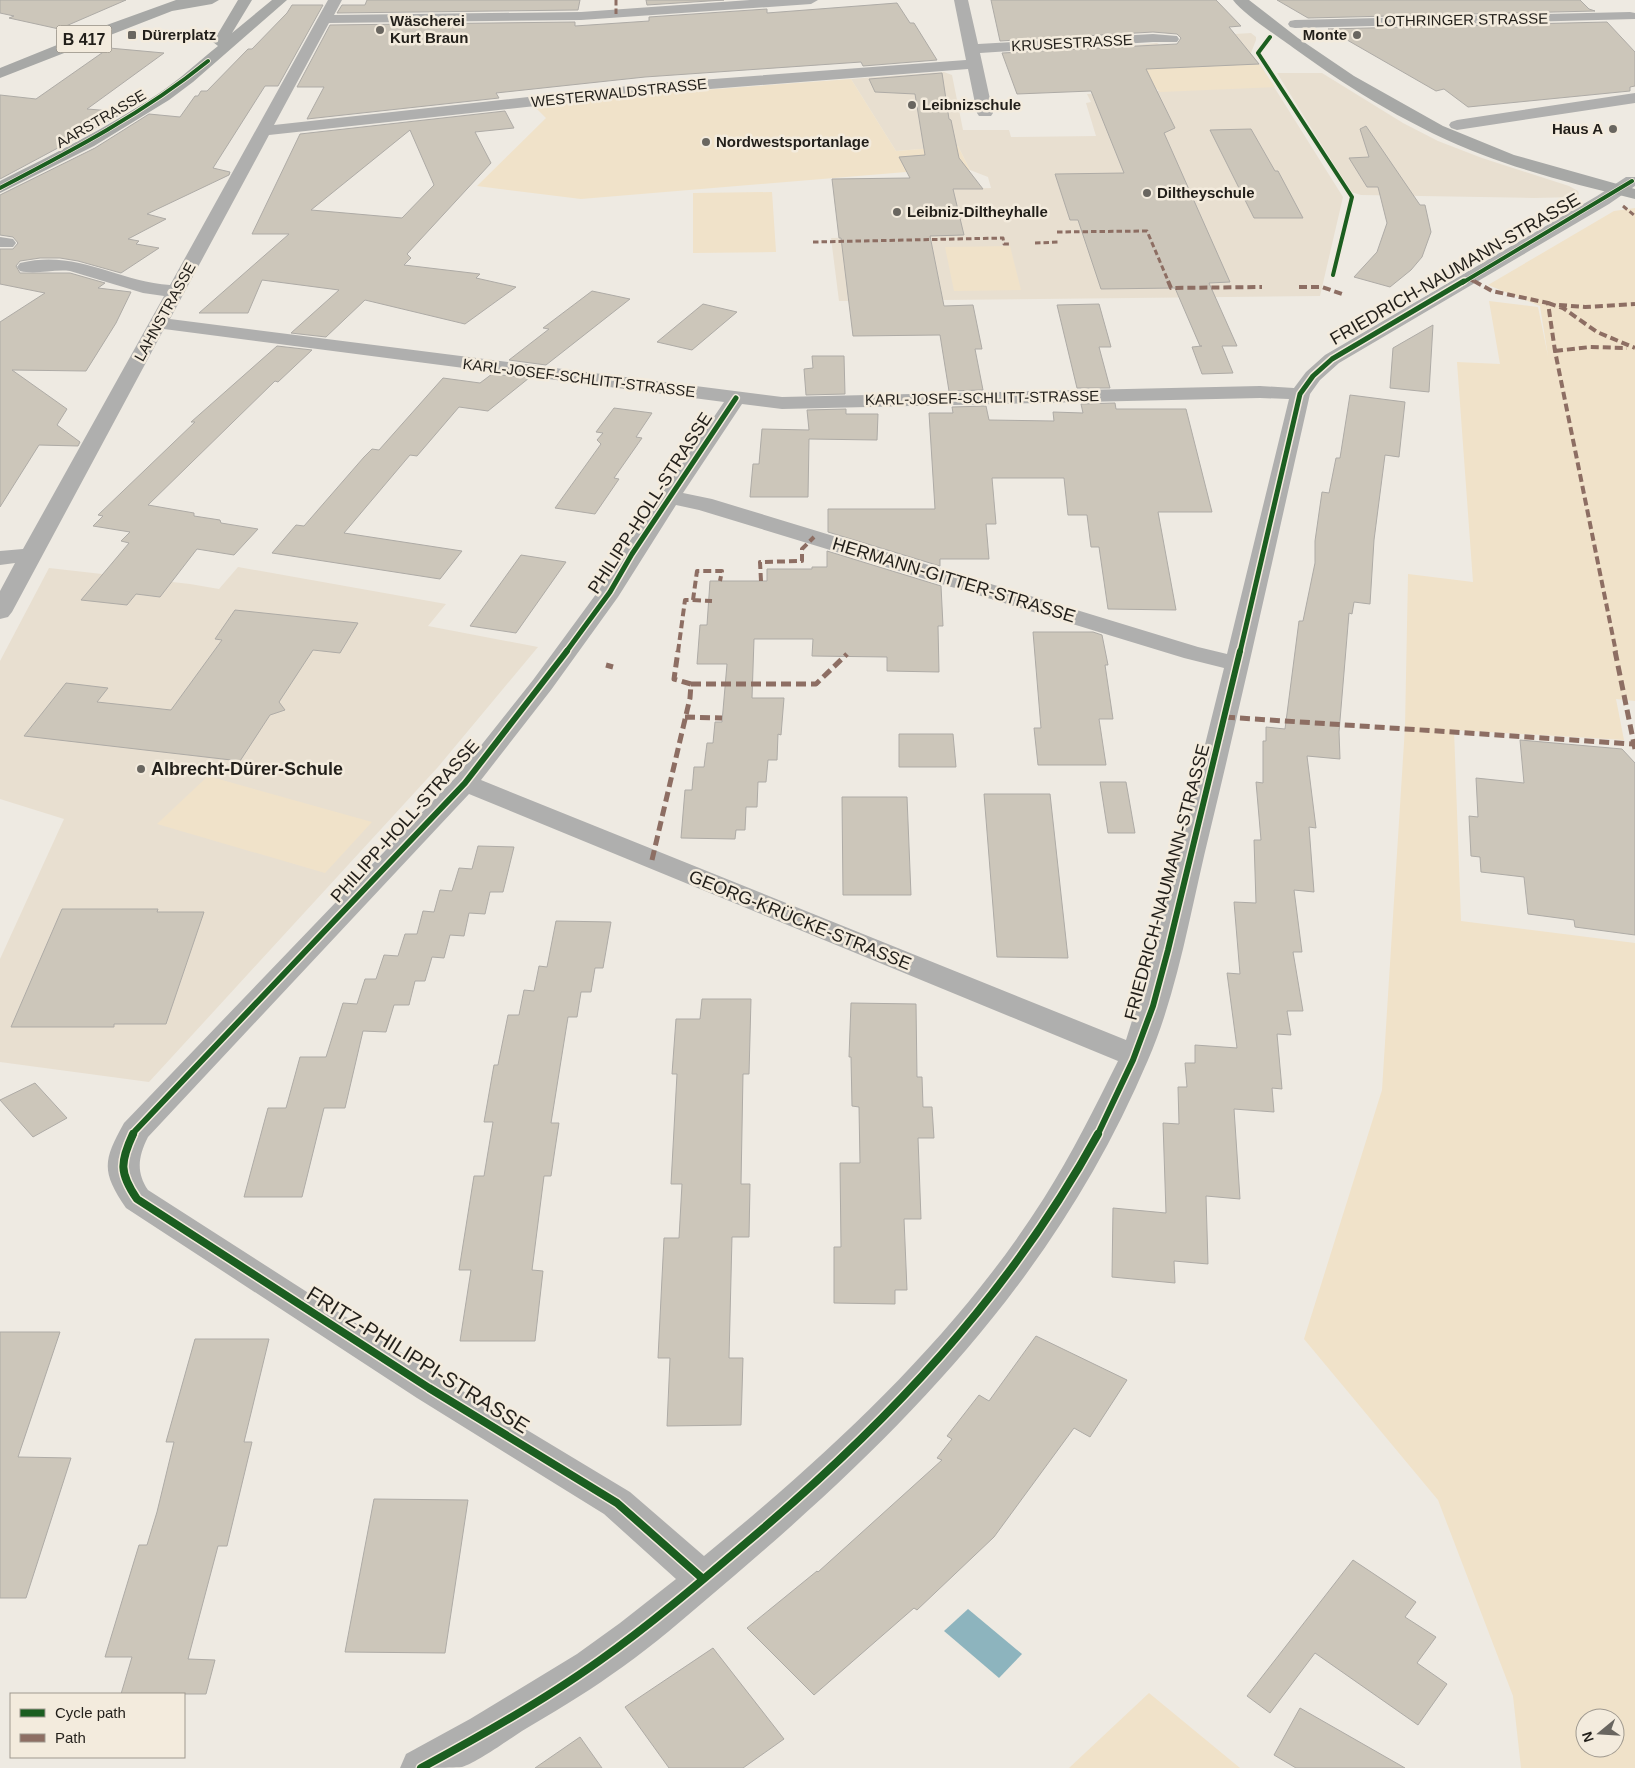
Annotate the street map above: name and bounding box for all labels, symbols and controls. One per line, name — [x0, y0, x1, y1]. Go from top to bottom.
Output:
street label: LOTHRINGER STRASSE — [1376, 9, 1548, 30]
place label: Wäscherei Kurt Braun — [390, 12, 468, 46]
marker: Wäscherei Kurt Braun — [374, 24, 386, 36]
road number: B 417 — [56, 26, 112, 52]
place label: Dürerplatz — [142, 26, 216, 43]
place label: Monte — [1303, 26, 1347, 43]
marker: Dürerplatz — [126, 29, 138, 41]
marker: Monte — [1351, 29, 1363, 41]
street label: KRUSESTRASSE — [1011, 31, 1133, 54]
street label: WESTERWALDSTRASSE — [530, 75, 708, 110]
street label: AARSTRASSE — [53, 86, 149, 151]
place label: Leibnizschule — [922, 96, 1021, 113]
marker: Leibnizschule — [906, 99, 918, 111]
place label: Haus A — [1552, 120, 1603, 137]
marker: Haus A — [1607, 123, 1619, 135]
place label: Nordwestsportanlage — [716, 133, 869, 150]
marker: Nordwestsportanlage — [700, 136, 712, 148]
place label: Diltheyschule — [1157, 184, 1255, 201]
marker: Diltheyschule — [1141, 187, 1153, 199]
street label: FRIEDRICH-NAUMANN-STRASSE — [1327, 189, 1583, 349]
place label: Leibniz-Diltheyhalle — [907, 203, 1048, 220]
marker: Leibniz-Diltheyhalle — [891, 206, 903, 218]
street label: LAHNSTRASSE — [130, 260, 199, 364]
street label: KARL-JOSEF-SCHLITT-STRASSE — [462, 355, 696, 400]
street label: KARL-JOSEF-SCHLITT-STRASSE — [865, 387, 1099, 408]
street label: PHILIPP-HOLL-STRASSE — [584, 409, 716, 597]
street label: HERMANN-GITTER-STRASSE — [830, 533, 1078, 627]
street label: PHILIPP-HOLL-STRASSE — [327, 736, 483, 906]
street label: FRIEDRICH-NAUMANN-STRASSE — [1120, 742, 1214, 1022]
place label: Albrecht-Dürer-Schule — [151, 759, 343, 779]
marker: Albrecht-Dürer-Schule — [135, 763, 147, 775]
street label: GEORG-KRÜCKE-STRASSE — [686, 866, 914, 974]
street label: FRITZ-PHILIPPI-STRASSE — [303, 1281, 534, 1438]
legend — [10, 1693, 185, 1758]
text: Cycle path — [55, 1704, 126, 1721]
north arrow — [1575, 1708, 1625, 1758]
text: Path — [55, 1729, 86, 1746]
text: N — [1578, 1730, 1597, 1744]

